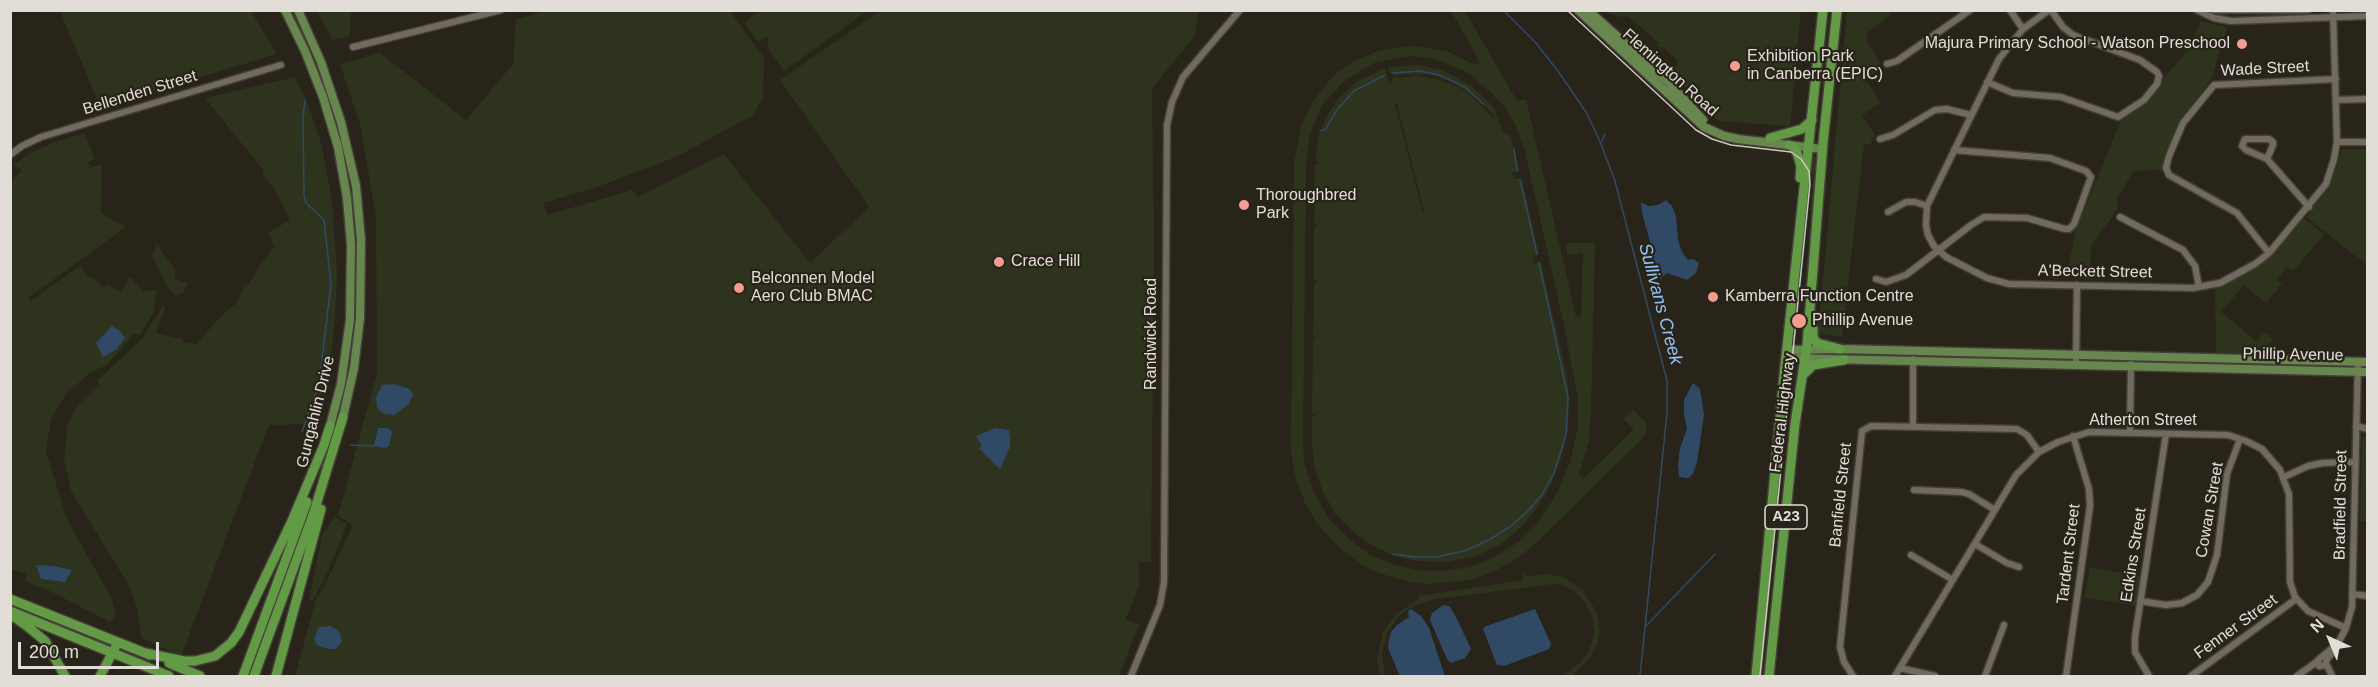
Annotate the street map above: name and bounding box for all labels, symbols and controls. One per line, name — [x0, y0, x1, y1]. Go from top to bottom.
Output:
street label: Flemington Road — [1618, 25, 1722, 121]
place label: Majura Primary School - Watson Preschool — [1925, 34, 2230, 54]
marker: Majura Primary School - Watson Preschool — [2235, 37, 2249, 51]
place label: Exhibition Park in Canberra (EPIC) — [1747, 47, 1883, 85]
street label: Wade Street — [2220, 57, 2310, 81]
marker: Exhibition Park in Canberra (EPIC) — [1728, 59, 1742, 73]
street label: Bellenden Street — [81, 67, 199, 119]
place label: Thoroughbred Park — [1256, 186, 1357, 224]
marker: Thoroughbred Park — [1237, 198, 1251, 212]
water label: Sullivans Creek — [1633, 241, 1687, 367]
place label: Crace Hill — [1011, 252, 1080, 272]
marker: Crace Hill — [992, 255, 1006, 269]
street label: A'Beckett Street — [2038, 261, 2152, 283]
place label: Belconnen Model Aero Club BMAC — [751, 269, 875, 307]
street label: Randwick Road — [1142, 278, 1162, 390]
marker: Belconnen Model Aero Club BMAC — [732, 281, 746, 295]
place label: Kamberra Function Centre — [1725, 287, 1914, 307]
marker: Kamberra Function Centre — [1706, 290, 1720, 304]
place label: Phillip Avenue — [1812, 311, 1913, 331]
marker: Phillip Avenue — [1790, 312, 1808, 330]
street label: Phillip Avenue — [2242, 345, 2344, 365]
street label: Federal Highway — [1766, 352, 1800, 474]
street label: Gungahlin Drive — [293, 354, 339, 470]
street label: Atherton Street — [2089, 411, 2197, 431]
street label: Banfield Street — [1826, 442, 1856, 548]
street label: Bradfield Street — [2330, 450, 2352, 560]
street label: Cowan Street — [2192, 461, 2228, 559]
street label: Tardent Street — [2053, 503, 2085, 605]
road number: A23 — [1765, 505, 1807, 529]
street label: Edkins Street — [2117, 507, 2151, 603]
street label: Fenner Street — [2191, 590, 2281, 664]
north arrow — [2300, 609, 2360, 669]
text: N — [2307, 616, 2327, 636]
scale bar — [21, 630, 162, 668]
text: 200 m — [29, 642, 79, 662]

